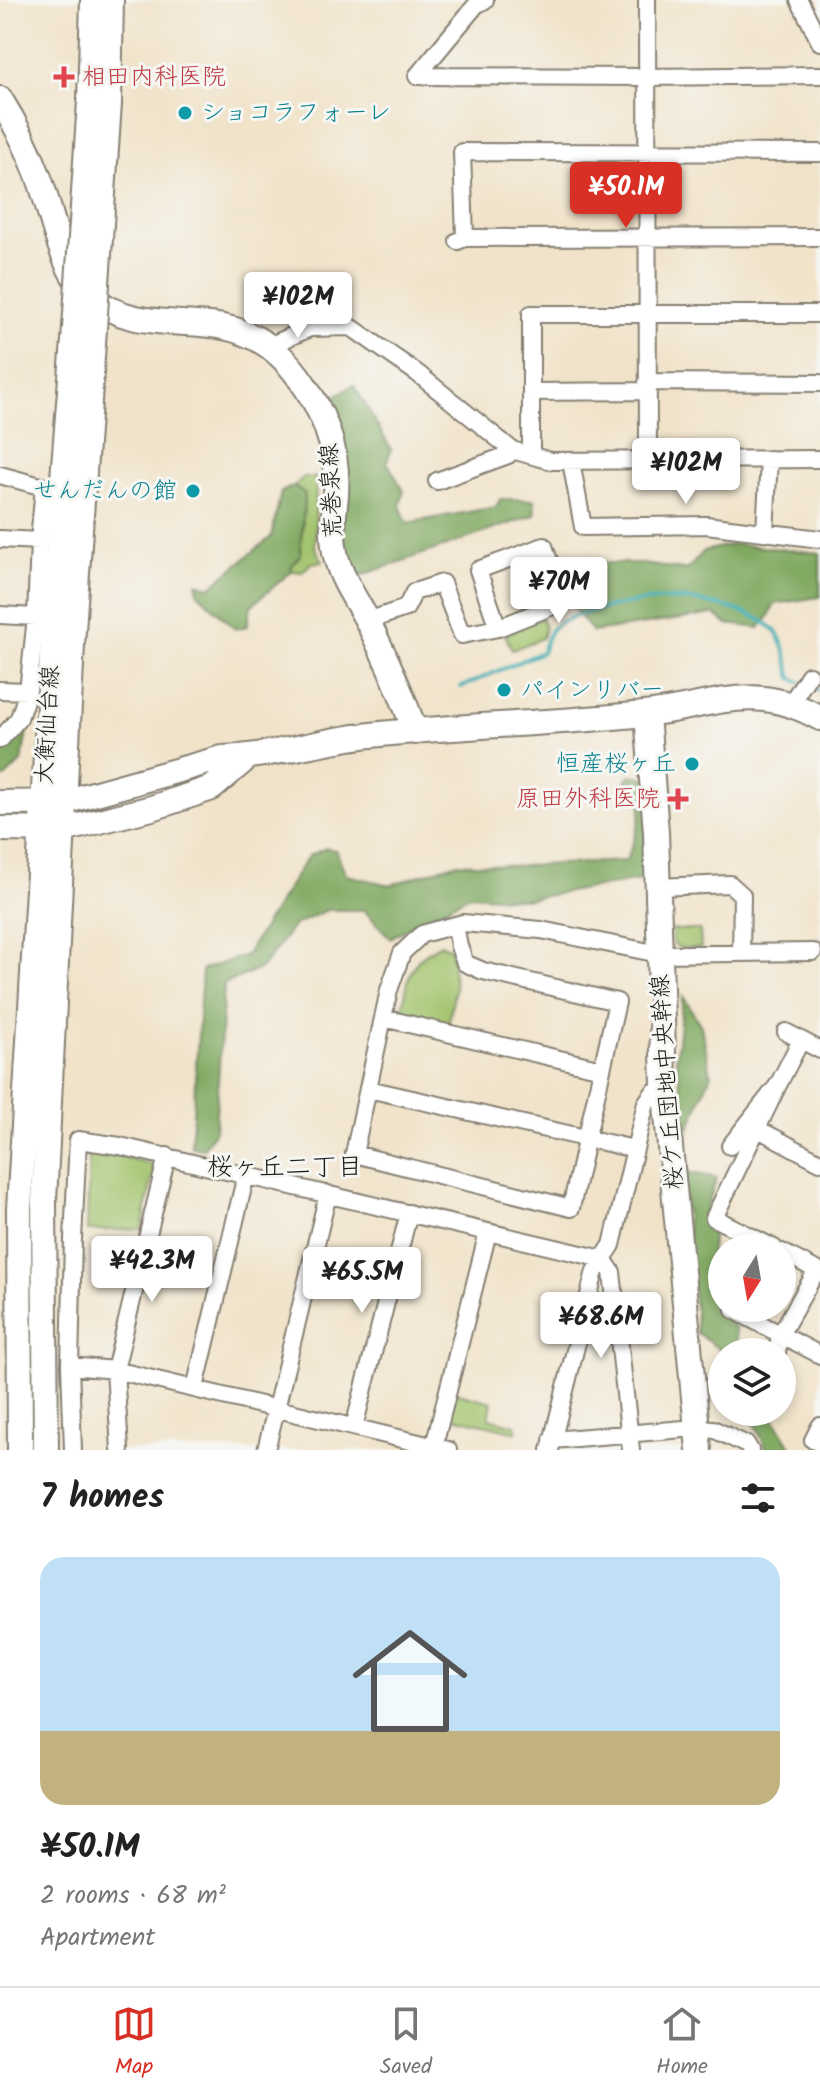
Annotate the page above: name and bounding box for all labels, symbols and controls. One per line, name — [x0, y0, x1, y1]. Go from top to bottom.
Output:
place label: 相田内科医院 — [82, 58, 226, 97]
marker: 相田内科医院 — [53, 66, 75, 88]
place label: ショコラフォーレ — [201, 94, 391, 133]
marker: ショコラフォーレ — [176, 104, 194, 122]
pin: ¥50.1M — [561, 162, 691, 230]
text: ¥50.1M — [588, 167, 664, 209]
pin: ¥102M — [242, 272, 354, 340]
text: ¥102M — [262, 277, 334, 319]
pin: ¥102M — [630, 438, 742, 506]
street label: 荒巻泉線 — [310, 442, 354, 540]
text: ¥102M — [650, 443, 722, 485]
place label: せんだんの館 — [33, 472, 177, 511]
marker: せんだんの館 — [184, 482, 202, 500]
pin: ¥70M — [512, 557, 606, 625]
text: ¥70M — [528, 562, 590, 604]
street label: 大衡仙台線 — [25, 664, 71, 786]
place label: パインリバー — [520, 671, 664, 710]
marker: パインリバー — [495, 681, 513, 699]
place label: 恒産桜ヶ丘 — [556, 745, 676, 784]
marker: 恒産桜ヶ丘 — [683, 755, 701, 773]
place label: 原田外科医院 — [516, 780, 660, 819]
marker: 原田外科医院 — [667, 788, 689, 810]
street label: 桜ケ丘団地中央幹線 — [641, 973, 695, 1191]
district label: 桜ヶ丘二丁目 — [207, 1147, 363, 1189]
north arrow — [708, 1234, 796, 1322]
map controls — [708, 1234, 796, 1426]
pin: ¥42.3M — [87, 1236, 217, 1304]
text: ¥42.3M — [109, 1241, 195, 1283]
pin: ¥65.5M — [297, 1247, 427, 1315]
text: ¥65.5M — [321, 1252, 403, 1294]
pin: ¥68.6M — [536, 1292, 666, 1360]
text: ¥68.6M — [558, 1297, 644, 1339]
button: layers — [708, 1338, 796, 1426]
text: 7 homes — [40, 1471, 164, 1525]
icon: filters — [736, 1476, 780, 1520]
icon: home — [338, 1609, 482, 1753]
text: ¥50.1M — [40, 1821, 140, 1875]
text: 2 rooms · 68 m² — [40, 1875, 226, 1917]
text: Apartment — [40, 1917, 155, 1959]
tab: Map — [112, 2002, 156, 2085]
tab: Saved — [380, 2002, 432, 2085]
tab: Home — [656, 2002, 708, 2085]

